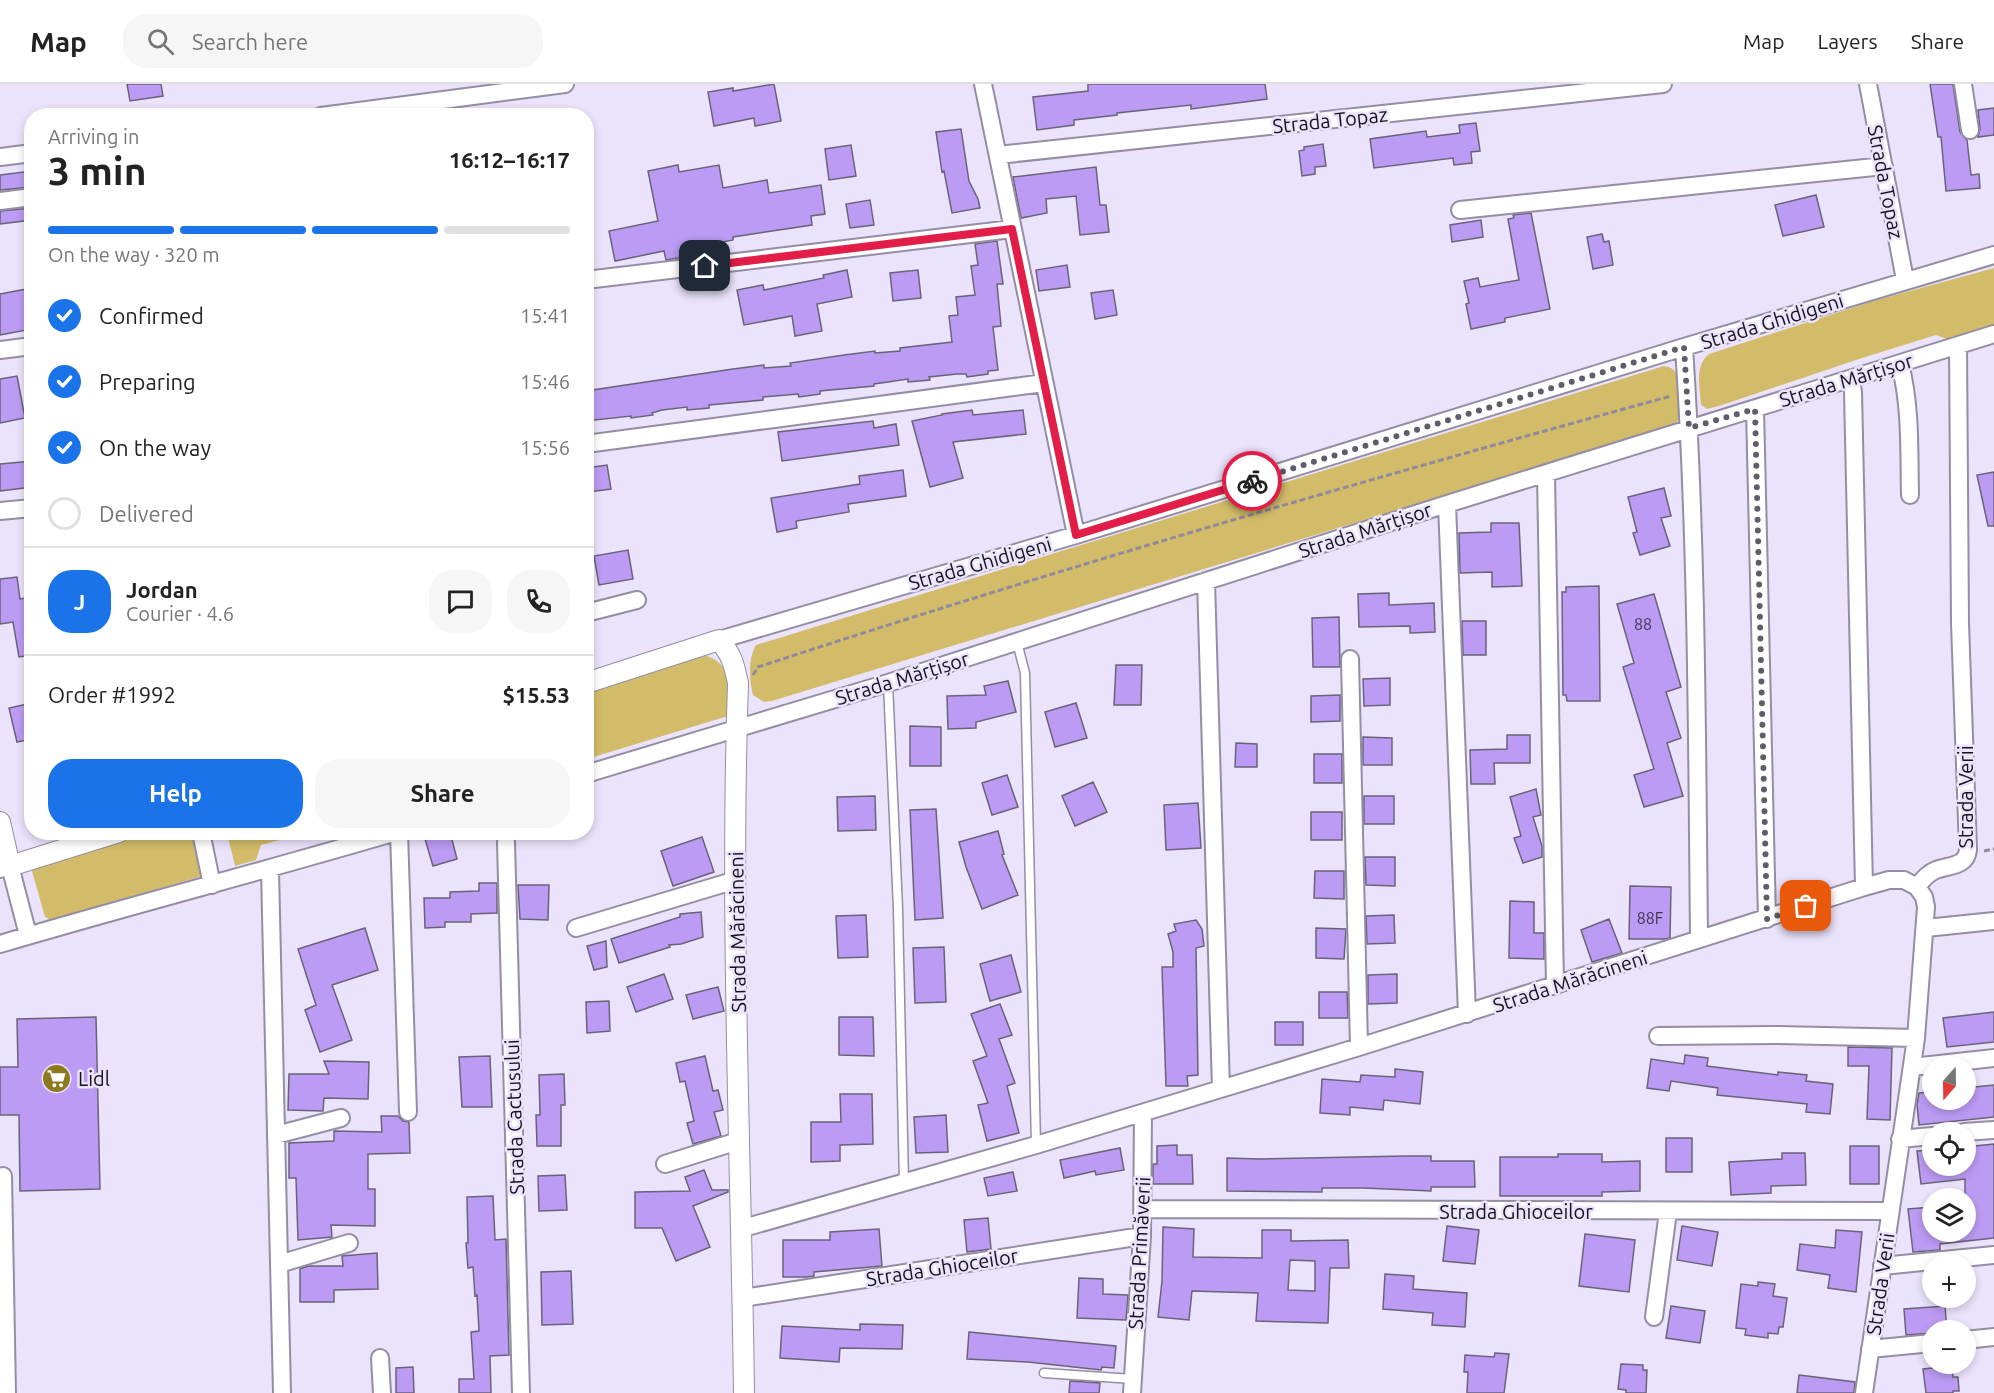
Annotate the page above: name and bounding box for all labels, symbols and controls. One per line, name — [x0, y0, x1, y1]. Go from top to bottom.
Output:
search box — [123, 14, 543, 68]
icon: search — [144, 25, 177, 58]
text: Map — [30, 26, 87, 57]
text: Search here — [192, 29, 308, 54]
text: Map — [1743, 29, 1784, 53]
text: Layers — [1817, 29, 1878, 53]
text: Share — [1911, 29, 1964, 53]
street label: Strada Topaz — [1271, 103, 1389, 137]
street label: Strada Topaz — [1864, 123, 1908, 241]
text: Arriving in — [48, 125, 139, 148]
text: 16:12–16:17 — [449, 147, 570, 172]
text: 3 min — [48, 149, 147, 192]
pin — [679, 240, 730, 291]
text: On the way · 320 m — [48, 243, 220, 266]
icon: home — [688, 249, 721, 282]
street label: Strada Ghidigeni — [1698, 288, 1846, 354]
icon: check — [48, 299, 81, 332]
text: Confirmed — [99, 303, 204, 328]
text: 15:41 — [520, 304, 570, 327]
street label: Strada Mărțișor — [1776, 349, 1916, 411]
icon: check — [48, 365, 81, 398]
text: Preparing — [99, 369, 196, 394]
text: 15:46 — [520, 370, 570, 393]
icon: check — [48, 431, 81, 464]
text: On the way — [99, 435, 211, 460]
text: 15:56 — [520, 436, 570, 459]
courier — [1222, 451, 1282, 511]
icon: bike — [1236, 465, 1269, 498]
street label: Strada Mărțișor — [1296, 498, 1435, 562]
text: Delivered — [99, 501, 194, 526]
street label: Strada Ghidigeni — [906, 532, 1054, 594]
button: chat — [429, 570, 492, 633]
button: phone — [507, 570, 570, 633]
text: Jordan — [126, 577, 198, 602]
text: J — [74, 589, 85, 614]
text: Courier · 4.6 — [126, 602, 234, 625]
house number: 88 — [1634, 615, 1652, 633]
street label: Strada Mărțișor — [832, 647, 972, 709]
text: Order #1992 — [48, 682, 176, 707]
text: $15.53 — [503, 682, 570, 707]
street label: Strada Verii — [1954, 745, 1977, 849]
button: Help — [48, 759, 303, 828]
button: Share — [315, 759, 570, 828]
street label: Strada Mărăcineni — [724, 851, 750, 1013]
pin — [1780, 880, 1831, 931]
icon: bag — [1789, 889, 1822, 922]
house number: 88F — [1637, 909, 1663, 927]
street label: Strada Mărăcineni — [1490, 945, 1650, 1017]
street label: Strada Cactusului — [500, 1039, 528, 1195]
north arrow — [1922, 1056, 1976, 1110]
map controls — [1922, 1056, 1976, 1374]
supermarket icon: Lidl — [41, 1062, 73, 1094]
place label: Lidl — [78, 1067, 110, 1090]
button: locate — [1922, 1122, 1976, 1176]
street label: Strada Primăverii — [1124, 1176, 1154, 1330]
button: layers — [1922, 1188, 1976, 1242]
street label: Strada Ghioceilor — [1439, 1200, 1593, 1223]
street label: Strada Verii — [1861, 1231, 1899, 1337]
street label: Strada Ghioceilor — [864, 1244, 1020, 1290]
button: + — [1922, 1254, 1976, 1308]
button: − — [1922, 1320, 1976, 1374]

